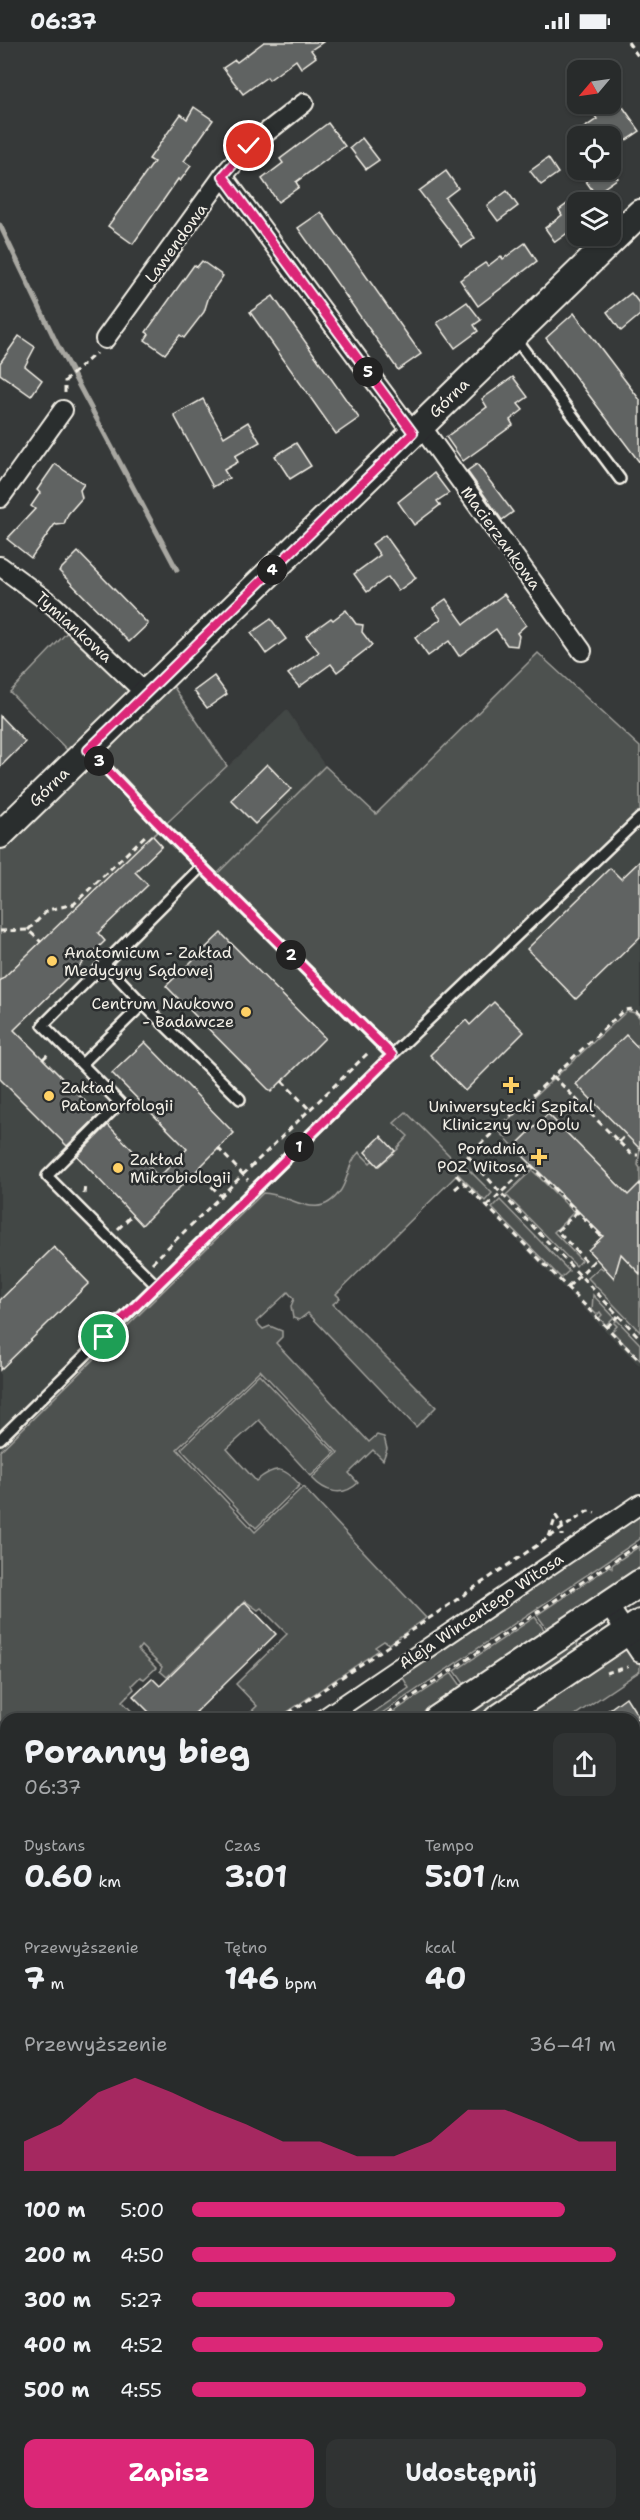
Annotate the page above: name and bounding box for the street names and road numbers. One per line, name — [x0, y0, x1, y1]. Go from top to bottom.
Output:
street label: Lawendowa — [140, 199, 212, 287]
street label: Górna — [424, 374, 474, 422]
street label: Macierzankowa — [456, 482, 546, 594]
street label: Tymiankowa — [31, 587, 117, 667]
street label: Górna — [24, 763, 74, 811]
street label: Aleja Wincentego Witosa — [395, 1548, 567, 1674]

